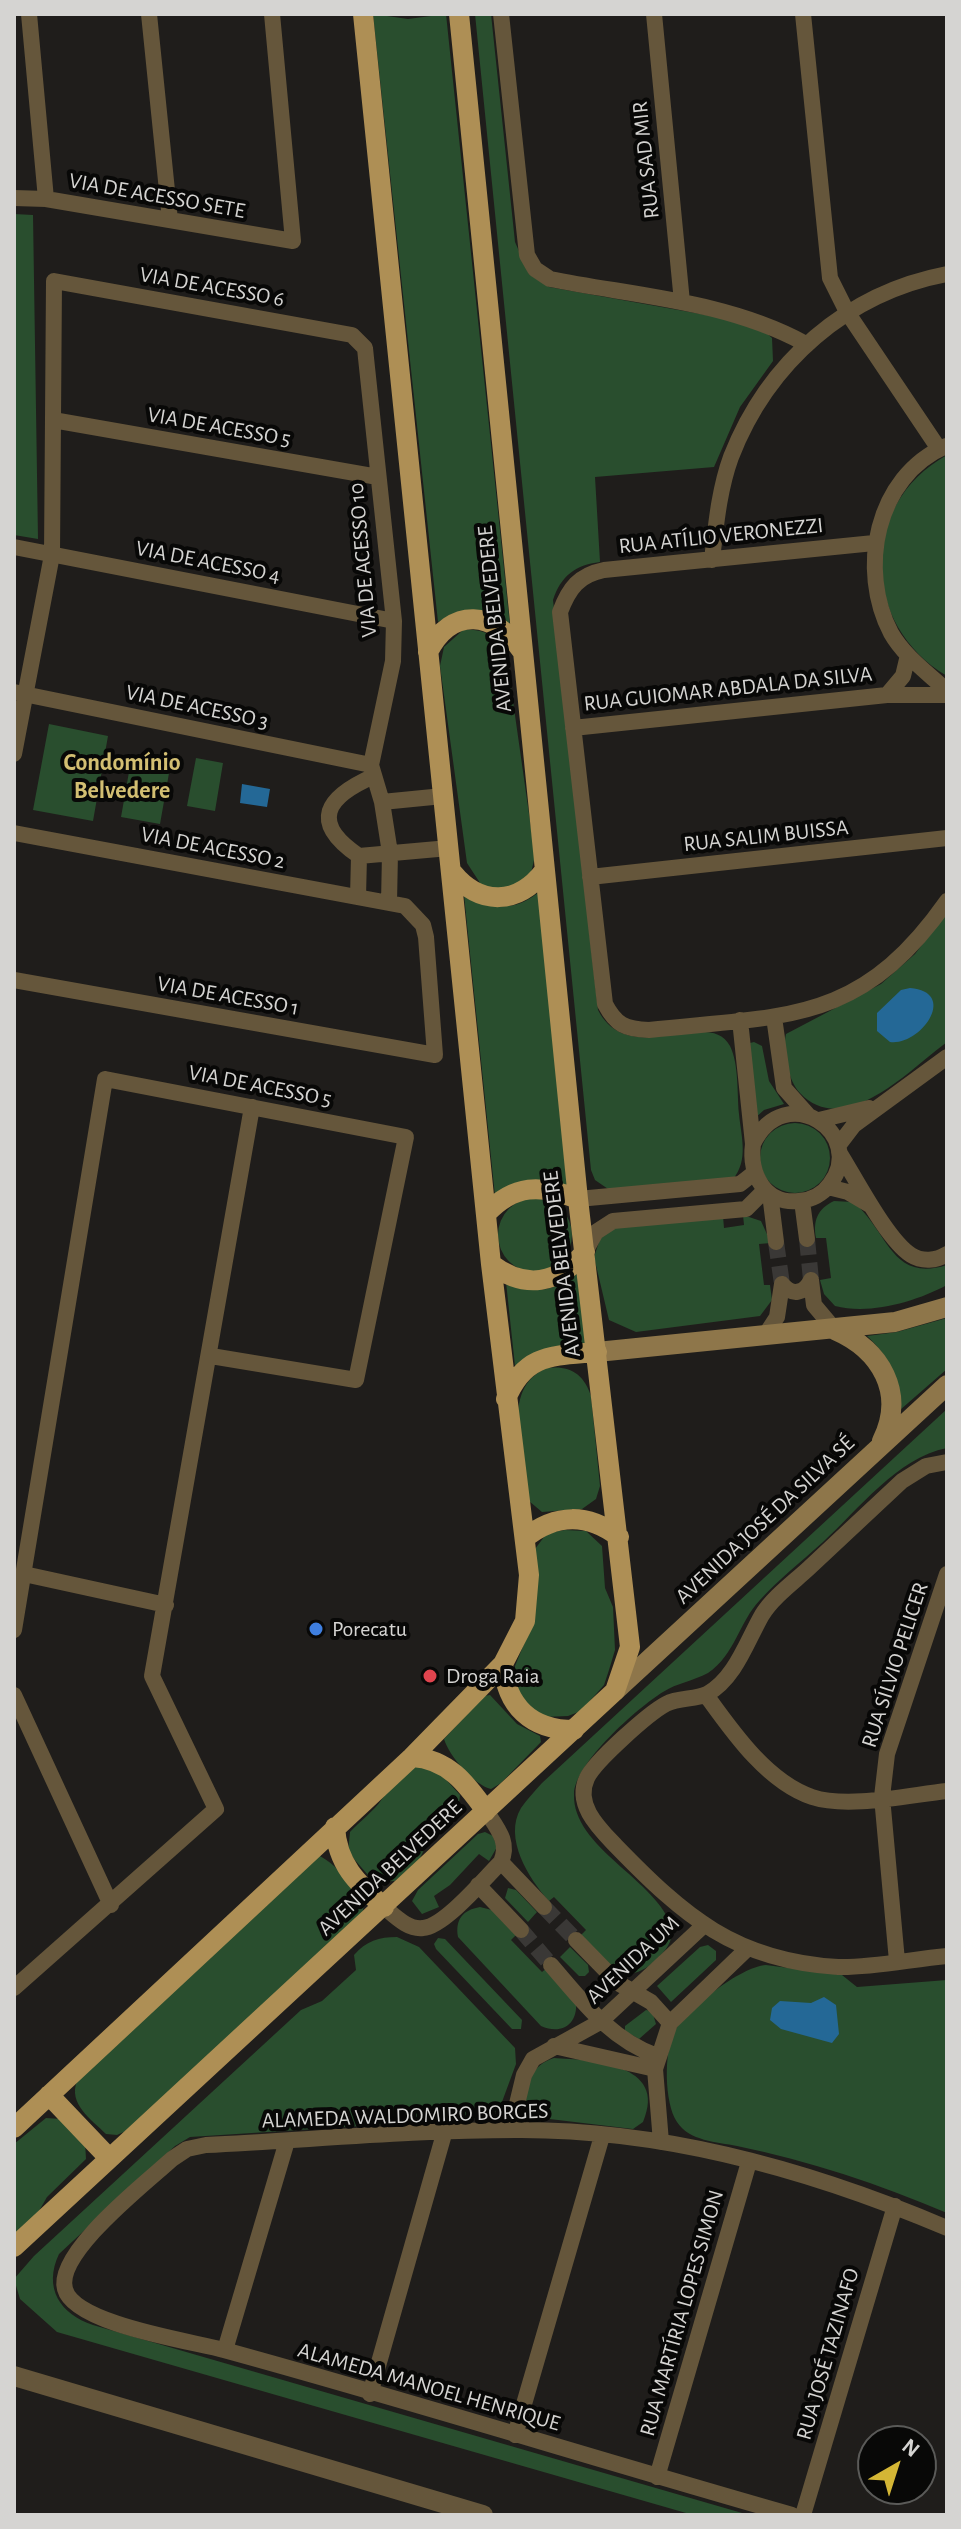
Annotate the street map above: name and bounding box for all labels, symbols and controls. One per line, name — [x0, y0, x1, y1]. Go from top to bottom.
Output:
street label: RUA SAD MIR — [627, 100, 665, 220]
street label: VIA DE ACESSO SETE — [67, 168, 247, 224]
street label: VIA DE ACESSO 6 — [138, 261, 286, 313]
street label: VIA DE ACESSO 5 — [145, 401, 293, 453]
street label: VIA DE ACESSO 10 — [343, 482, 383, 638]
street label: RUA ATÍLIO VERONEZZI — [617, 512, 825, 560]
street label: AVENIDA BELVEDERE — [472, 524, 518, 714]
street label: VIA DE ACESSO 4 — [134, 535, 282, 589]
street label: RUA GUIOMAR ABDALA DA SILVA — [583, 661, 873, 717]
street label: VIA DE ACESSO 3 — [123, 679, 271, 735]
district label: Condomínio Belvedere — [63, 749, 181, 805]
street label: RUA SALIM BUISSA — [682, 814, 850, 858]
street label: VIA DE ACESSO 2 — [139, 821, 287, 875]
street label: VIA DE ACESSO 1 — [155, 971, 301, 1021]
street label: VIA DE ACESSO 5 — [186, 1059, 334, 1113]
street label: AVENIDA BELVEDERE — [537, 1169, 587, 1359]
street label: AVENIDA JOSÉ DA SILVA SÉ — [670, 1430, 860, 1610]
street label: RUA SÍLVIO PELICER — [856, 1579, 934, 1751]
place label: Porecatu — [332, 1616, 407, 1642]
marker: Porecatu — [307, 1620, 325, 1638]
place label: Droga Raia — [446, 1663, 540, 1689]
marker: Droga Raia — [421, 1667, 439, 1685]
street label: AVENIDA BELVEDERE — [312, 1794, 468, 1942]
street label: AVENIDA UM — [581, 1910, 685, 2010]
street label: ALAMEDA WALDOMIRO BORGES — [261, 2098, 549, 2134]
street label: RUA MARTÍRIA LOPES SIMON — [634, 2187, 730, 2439]
street label: RUA JOSÉ TAZINAFO — [791, 2265, 865, 2443]
street label: ALAMEDA MANOEL HENRIQUE — [295, 2337, 563, 2437]
north arrow — [857, 2425, 937, 2505]
text: N — [898, 2435, 924, 2461]

